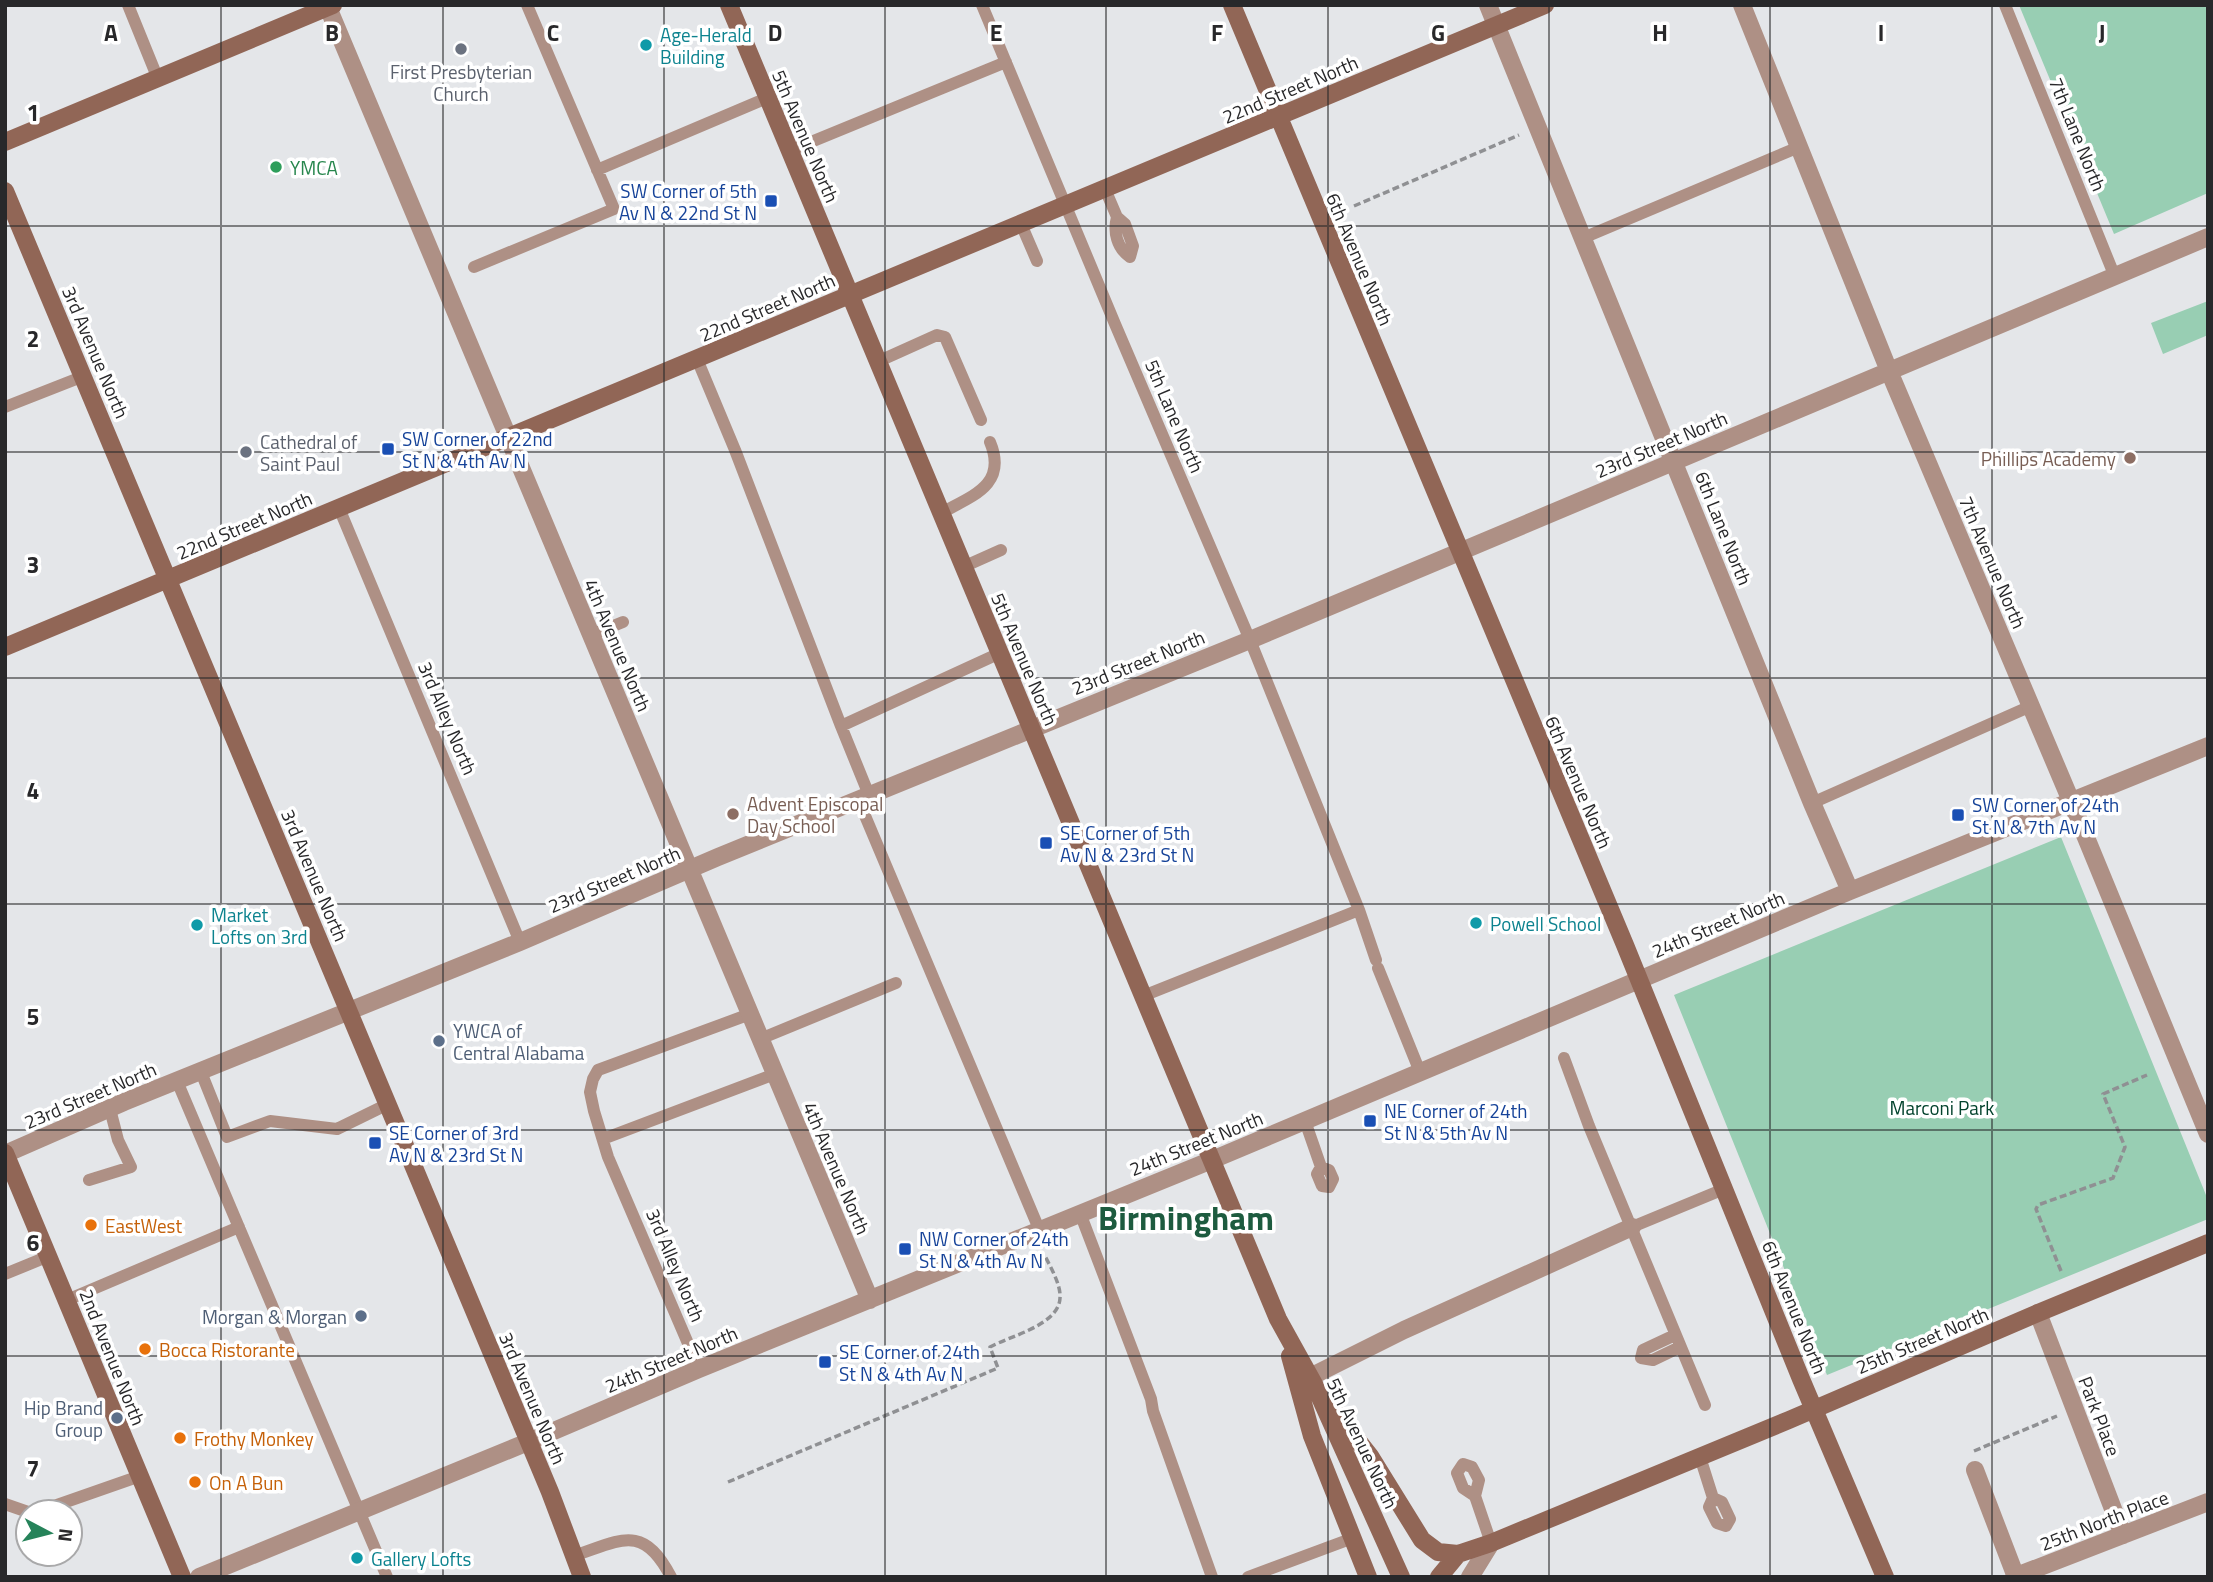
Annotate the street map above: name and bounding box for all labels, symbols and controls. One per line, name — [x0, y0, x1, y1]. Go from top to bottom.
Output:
text: A — [104, 15, 118, 50]
text: B — [325, 15, 339, 50]
text: C — [547, 15, 559, 50]
text: D — [768, 15, 782, 50]
text: E — [990, 15, 1002, 50]
text: F — [1211, 15, 1223, 50]
text: G — [1431, 15, 1445, 50]
text: H — [1652, 15, 1668, 50]
text: I — [1878, 15, 1884, 50]
text: J — [2099, 15, 2105, 50]
place label: Age-Herald Building — [660, 20, 752, 71]
marker: Age-Herald Building — [638, 37, 654, 53]
marker: First Presbyterian Church — [453, 41, 469, 57]
street label: 22nd Street North — [1218, 47, 1362, 131]
place label: First Presbyterian Church — [390, 57, 532, 108]
street label: 5th Avenue North — [765, 65, 847, 207]
street label: 7th Lane North — [2042, 73, 2114, 195]
text: 1 — [27, 95, 39, 130]
place label: YMCA — [290, 153, 338, 182]
marker: YMCA — [268, 159, 284, 175]
place label: SW Corner of 5th Av N & 22nd St N — [619, 176, 757, 227]
street label: 6th Avenue North — [1319, 188, 1401, 330]
marker: SW Corner of 5th Av N & 22nd St N — [763, 193, 779, 209]
street label: 22nd Street North — [695, 265, 839, 349]
street label: 3rd Avenue North — [55, 281, 137, 423]
text: 2 — [27, 321, 39, 356]
street label: 5th Lane North — [1138, 355, 1212, 477]
street label: 23rd Street North — [1590, 403, 1732, 485]
place label: SW Corner of 22nd St N & 4th Av N — [402, 424, 553, 475]
place label: Cathedral of Saint Paul — [260, 427, 358, 478]
marker: SW Corner of 22nd St N & 4th Av N — [380, 441, 396, 457]
marker: Cathedral of Saint Paul — [238, 444, 254, 460]
place label: Phillips Academy — [1981, 444, 2116, 473]
marker: Phillips Academy — [2122, 450, 2138, 466]
street label: 6th Lane North — [1688, 467, 1760, 589]
street label: 22nd Street North — [172, 483, 316, 567]
street label: 7th Avenue North — [1952, 491, 2034, 633]
text: 3 — [27, 547, 39, 582]
street label: 4th Avenue North — [577, 574, 659, 716]
street label: 5th Avenue North — [984, 588, 1066, 730]
street label: 23rd Street North — [1067, 622, 1209, 702]
street label: 3rd Alley North — [411, 657, 485, 779]
street label: 6th Avenue North — [1538, 711, 1620, 853]
text: 4 — [27, 773, 39, 808]
place label: Advent Episcopal Day School — [747, 789, 883, 840]
place label: SW Corner of 24th St N & 7th Av N — [1972, 790, 2119, 841]
street label: 3rd Avenue North — [274, 804, 356, 946]
marker: Advent Episcopal Day School — [725, 806, 741, 822]
marker: SW Corner of 24th St N & 7th Av N — [1950, 807, 1966, 823]
place label: SE Corner of 5th Av N & 23rd St N — [1060, 818, 1194, 869]
marker: SE Corner of 5th Av N & 23rd St N — [1038, 835, 1054, 851]
street label: 23rd Street North — [543, 838, 685, 920]
street label: 24th Street North — [1647, 883, 1789, 965]
place label: Market Lofts on 3rd — [211, 900, 307, 951]
place label: Powell School — [1490, 909, 1601, 938]
marker: Powell School — [1468, 915, 1484, 931]
marker: Market Lofts on 3rd — [189, 917, 205, 933]
text: 5 — [27, 999, 39, 1034]
place label: YWCA of Central Alabama — [453, 1016, 585, 1067]
marker: YWCA of Central Alabama — [431, 1033, 447, 1049]
street label: 23rd Street North — [19, 1054, 161, 1136]
park label: Marconi Park — [1890, 1093, 1994, 1122]
place label: NE Corner of 24th St N & 5th Av N — [1384, 1096, 1528, 1147]
street label: 4th Avenue North — [796, 1097, 878, 1239]
street label: 24th Street North — [1125, 1103, 1267, 1183]
marker: NE Corner of 24th St N & 5th Av N — [1362, 1113, 1378, 1129]
place label: SE Corner of 3rd Av N & 23rd St N — [389, 1118, 523, 1169]
marker: SE Corner of 3rd Av N & 23rd St N — [367, 1135, 383, 1151]
district label: Birmingham — [1098, 1193, 1274, 1243]
street label: 3rd Alley North — [639, 1204, 713, 1326]
place label: EastWest — [105, 1211, 182, 1240]
marker: EastWest — [83, 1217, 99, 1233]
place label: NW Corner of 24th St N & 4th Av N — [919, 1224, 1069, 1275]
text: 6 — [27, 1225, 40, 1260]
street label: 6th Avenue North — [1755, 1236, 1835, 1378]
marker: NW Corner of 24th St N & 4th Av N — [897, 1241, 913, 1257]
street label: 2nd Avenue North — [72, 1284, 154, 1430]
street label: 25th Street North — [1851, 1299, 1993, 1381]
place label: Morgan & Morgan — [202, 1302, 347, 1331]
marker: Morgan & Morgan — [353, 1308, 369, 1324]
street label: 24th Street North — [600, 1318, 742, 1400]
street label: 3rd Avenue North — [492, 1327, 574, 1469]
place label: Bocca Ristorante — [159, 1335, 295, 1364]
place label: SE Corner of 24th St N & 4th Av N — [839, 1337, 980, 1388]
marker: Bocca Ristorante — [137, 1341, 153, 1357]
marker: SE Corner of 24th St N & 4th Av N — [817, 1354, 833, 1370]
street label: Park Place — [2072, 1372, 2128, 1460]
street label: 5th Avenue North — [1320, 1373, 1406, 1513]
place label: Hip Brand Group — [24, 1393, 103, 1444]
marker: Hip Brand Group — [109, 1410, 125, 1426]
place label: Frothy Monkey — [194, 1424, 314, 1453]
marker: Frothy Monkey — [172, 1430, 188, 1446]
text: 7 — [27, 1451, 39, 1486]
place label: On A Bun — [209, 1468, 283, 1497]
marker: On A Bun — [187, 1474, 203, 1490]
street label: 25th North Place — [2035, 1482, 2173, 1558]
north arrow — [14, 1498, 84, 1568]
text: N — [51, 1527, 82, 1543]
place label: Gallery Lofts — [371, 1544, 472, 1573]
marker: Gallery Lofts — [349, 1550, 365, 1566]

